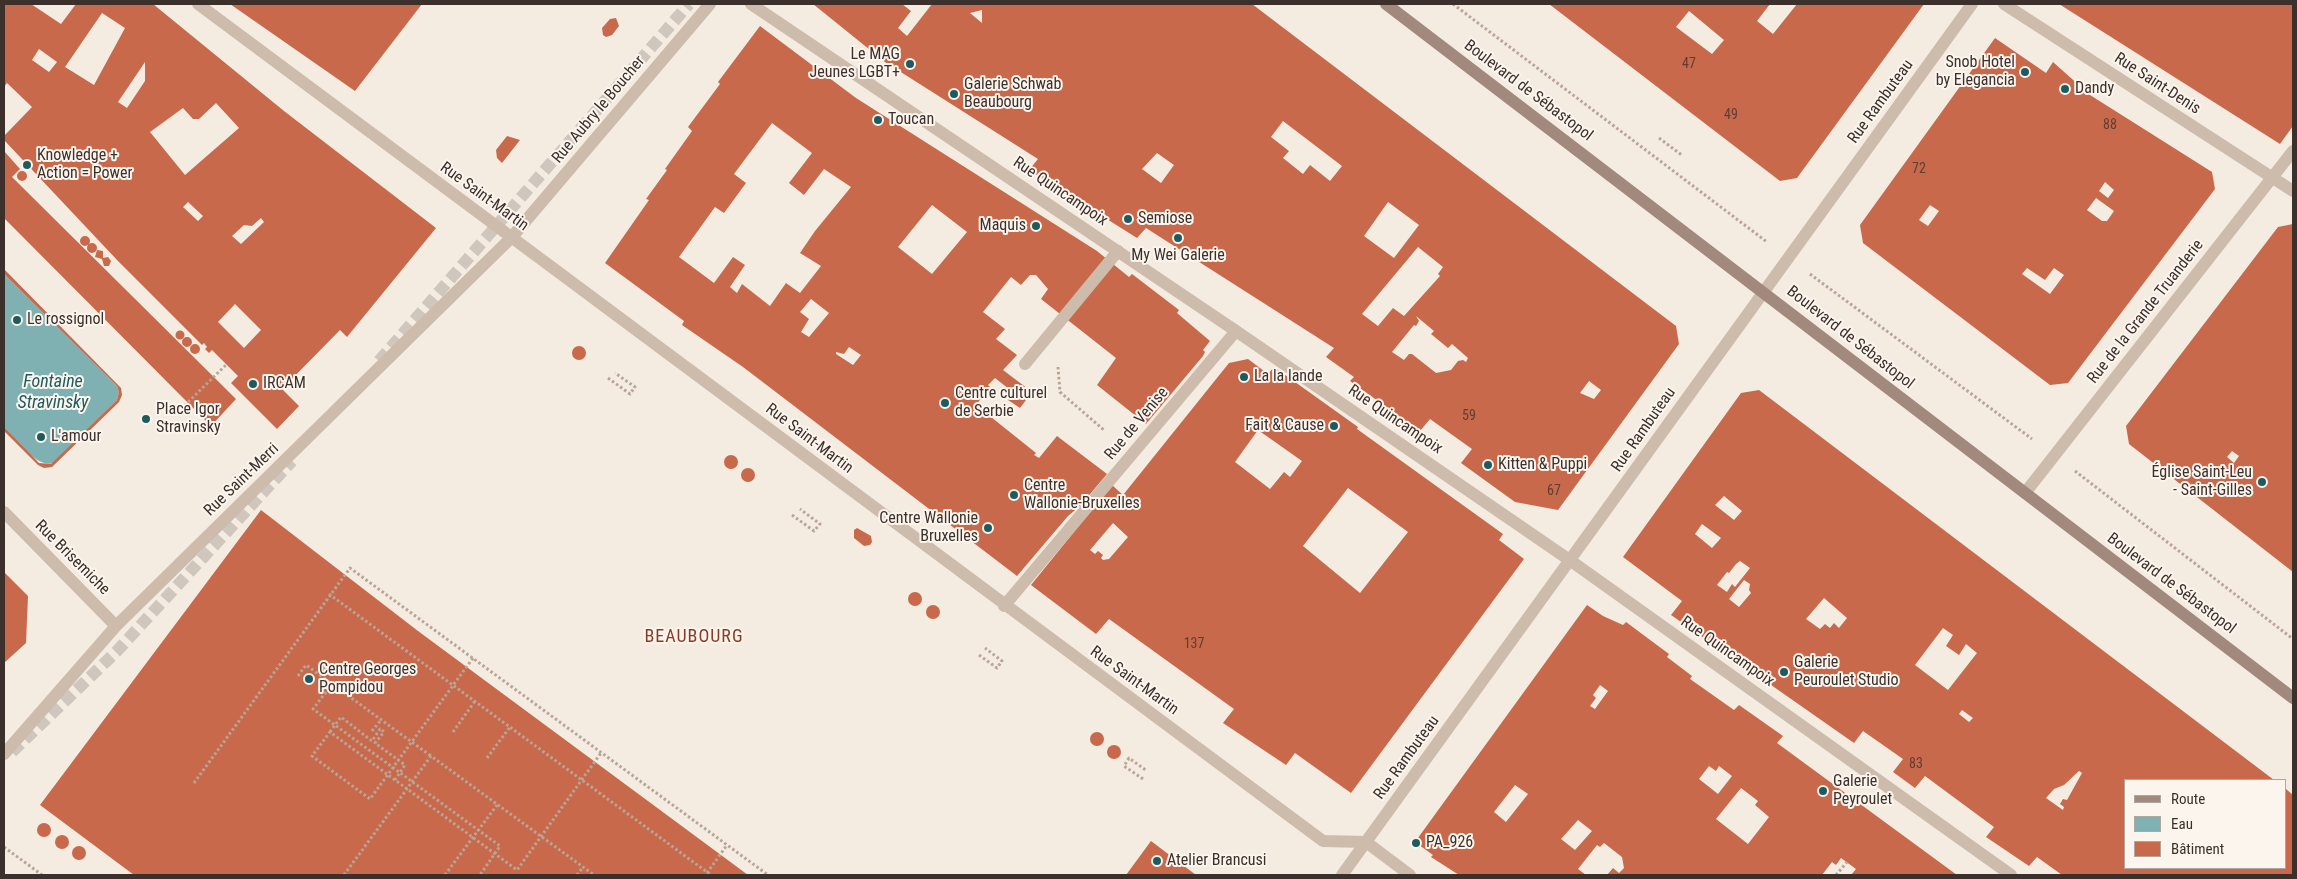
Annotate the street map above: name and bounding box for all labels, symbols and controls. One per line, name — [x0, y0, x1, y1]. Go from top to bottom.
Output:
street label: Boulevard de Sébastopol — [1460, 36, 1596, 146]
place label: Le MAG Jeunes LGBT+ — [809, 45, 900, 83]
street label: Rue Saint-Denis — [2110, 49, 2204, 119]
street label: Rue Aubry le Boucher — [548, 52, 650, 168]
place label: Snob Hotel by Elegancia — [1936, 53, 2015, 91]
house number: 47 — [1682, 56, 1696, 72]
street label: Rue Rambuteau — [1844, 56, 1918, 148]
marker: Le MAG Jeunes LGBT+ — [904, 58, 916, 70]
marker: Snob Hotel by Elegancia — [2019, 66, 2031, 78]
place label: Galerie Schwab Beaubourg — [964, 75, 1061, 113]
place label: Dandy — [2075, 79, 2114, 99]
marker: Dandy — [2059, 83, 2071, 95]
marker: Galerie Schwab Beaubourg — [948, 88, 960, 100]
house number: 49 — [1724, 107, 1738, 123]
place label: Toucan — [888, 110, 934, 130]
marker: Toucan — [872, 114, 884, 126]
house number: 88 — [2103, 117, 2117, 133]
place label: Knowledge + Action = Power — [37, 146, 132, 184]
street label: Rue Quincampoix — [1009, 153, 1111, 231]
street label: Rue Saint-Martin — [436, 158, 532, 236]
marker: Knowledge + Action = Power — [21, 159, 33, 171]
house number: 72 — [1912, 161, 1926, 177]
place label: Semiose — [1138, 209, 1192, 229]
marker: Semiose — [1122, 213, 1134, 225]
place label: Maquis — [980, 216, 1026, 236]
marker: Maquis — [1030, 220, 1042, 232]
marker: My Wei Galerie — [1172, 232, 1184, 244]
street label: Rue de la Grande Truanderie — [2084, 236, 2208, 388]
place label: My Wei Galerie — [1131, 246, 1225, 266]
street label: Boulevard de Sébastopol — [1783, 282, 1917, 394]
place label: Le rossignol — [27, 310, 104, 330]
marker: Le rossignol — [11, 314, 23, 326]
place label: La la lande — [1254, 367, 1322, 387]
water label: Fontaine Stravinsky — [18, 371, 88, 414]
marker: La la lande — [1238, 371, 1250, 383]
place label: IRCAM — [263, 374, 306, 394]
marker: IRCAM — [247, 378, 259, 390]
street label: Rue Quincampoix — [1344, 381, 1446, 459]
place label: Centre culturel de Serbie — [955, 384, 1047, 422]
street label: Rue de Venise — [1101, 384, 1173, 464]
street label: Rue Rambuteau — [1608, 384, 1680, 476]
marker: Centre culturel de Serbie — [939, 397, 951, 409]
place label: Place Igor Stravinsky — [156, 400, 221, 438]
street label: Rue Saint-Martin — [761, 400, 857, 478]
house number: 59 — [1462, 408, 1476, 424]
marker: Place Igor Stravinsky — [140, 413, 152, 425]
place label: Fait & Cause — [1245, 416, 1324, 436]
marker: Fait & Cause — [1328, 420, 1340, 432]
place label: L'amour — [51, 427, 101, 447]
marker: L'amour — [35, 431, 47, 443]
street label: Rue Saint-Merri — [201, 440, 283, 520]
place label: Kitten & Puppi — [1498, 455, 1587, 475]
marker: Kitten & Puppi — [1482, 459, 1494, 471]
place label: Église Saint-Leu - Saint-Gilles — [2152, 463, 2252, 501]
place label: Centre Wallonie-Bruxelles — [1024, 476, 1140, 514]
marker: Église Saint-Leu - Saint-Gilles — [2256, 476, 2268, 488]
house number: 67 — [1547, 483, 1561, 499]
marker: Centre Wallonie-Bruxelles — [1008, 489, 1020, 501]
place label: Centre Wallonie Bruxelles — [879, 509, 978, 547]
street label: Rue Brisemiche — [31, 517, 113, 599]
marker: Centre Wallonie Bruxelles — [982, 522, 994, 534]
street label: Boulevard de Sébastopol — [2103, 529, 2239, 639]
street label: Rue Quincampoix — [1676, 613, 1778, 691]
district label: BEAUBOURG — [643, 626, 745, 648]
house number: 137 — [1184, 636, 1204, 652]
street label: Rue Saint-Martin — [1086, 642, 1182, 720]
place label: Galerie Peuroulet Studio — [1794, 653, 1898, 691]
place label: Centre Georges Pompidou — [319, 660, 416, 698]
marker: Galerie Peuroulet Studio — [1778, 666, 1790, 678]
marker: Centre Georges Pompidou — [303, 673, 315, 685]
street label: Rue Rambuteau — [1370, 712, 1444, 804]
house number: 83 — [1909, 756, 1923, 772]
place label: Galerie Peyroulet — [1833, 772, 1892, 810]
legend — [2124, 779, 2287, 869]
marker: Galerie Peyroulet — [1817, 785, 1829, 797]
text: Route — [2171, 790, 2205, 808]
text: Eau — [2171, 815, 2193, 833]
place label: PA_926 — [1426, 833, 1473, 853]
marker: PA_926 — [1410, 837, 1422, 849]
text: Bâtiment — [2171, 840, 2224, 858]
place label: Atelier Brancusi — [1167, 851, 1267, 871]
marker: Atelier Brancusi — [1151, 855, 1163, 867]

